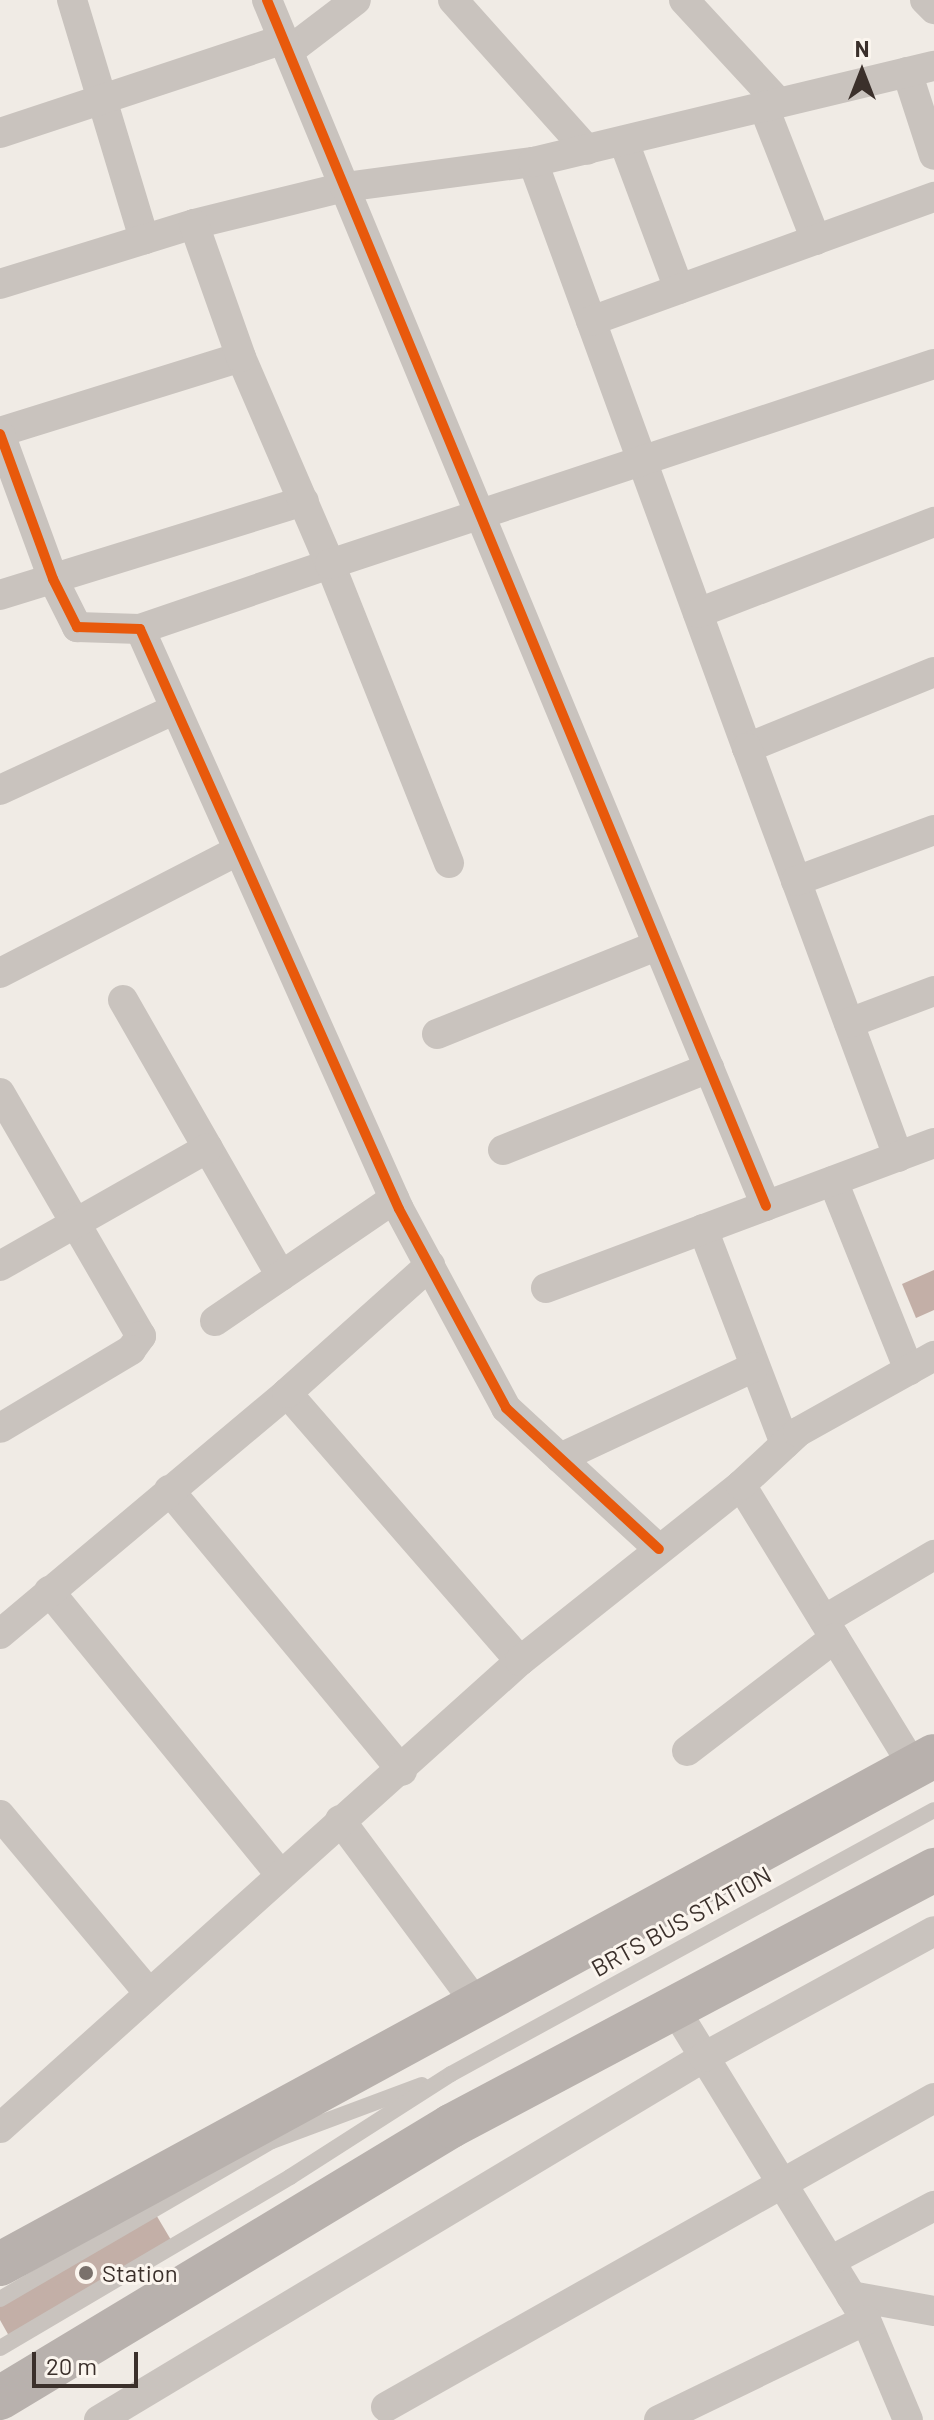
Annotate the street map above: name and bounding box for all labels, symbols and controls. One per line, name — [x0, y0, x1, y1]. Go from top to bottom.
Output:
north arrow — [822, 32, 902, 112]
text: N — [855, 35, 869, 61]
street label: BRTS BUS STATION — [586, 1860, 776, 1982]
place label: Station — [102, 2259, 178, 2287]
marker: Station — [77, 2264, 95, 2282]
scale bar — [36, 2336, 142, 2386]
text: 20 m — [46, 2351, 97, 2380]

